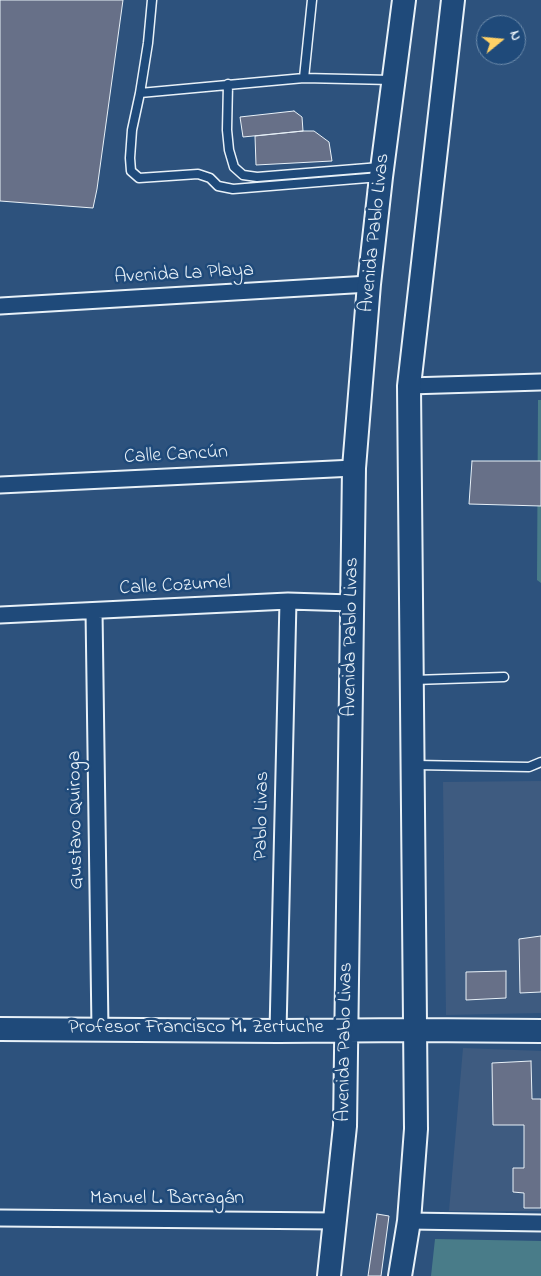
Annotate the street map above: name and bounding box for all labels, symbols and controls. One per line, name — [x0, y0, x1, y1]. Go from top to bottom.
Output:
north arrow — [476, 15, 526, 65]
text: N — [503, 28, 526, 43]
street label: Avenida Pablo Livas — [356, 152, 396, 314]
street label: Avenida La Playa — [114, 259, 254, 291]
street label: Calle Cancún — [123, 441, 229, 471]
street label: Avenida Pablo Livas — [339, 557, 365, 717]
street label: Calle Cozumel — [119, 572, 231, 602]
street label: Gustavo Quiroga — [64, 750, 90, 890]
street label: Pablo Livas — [250, 771, 276, 861]
street label: Avenida Pablo Livas — [333, 962, 359, 1122]
street label: Profesor Francisco M. Zertuche — [68, 1017, 324, 1041]
street label: Manuel L. Barragán — [90, 1188, 244, 1212]

